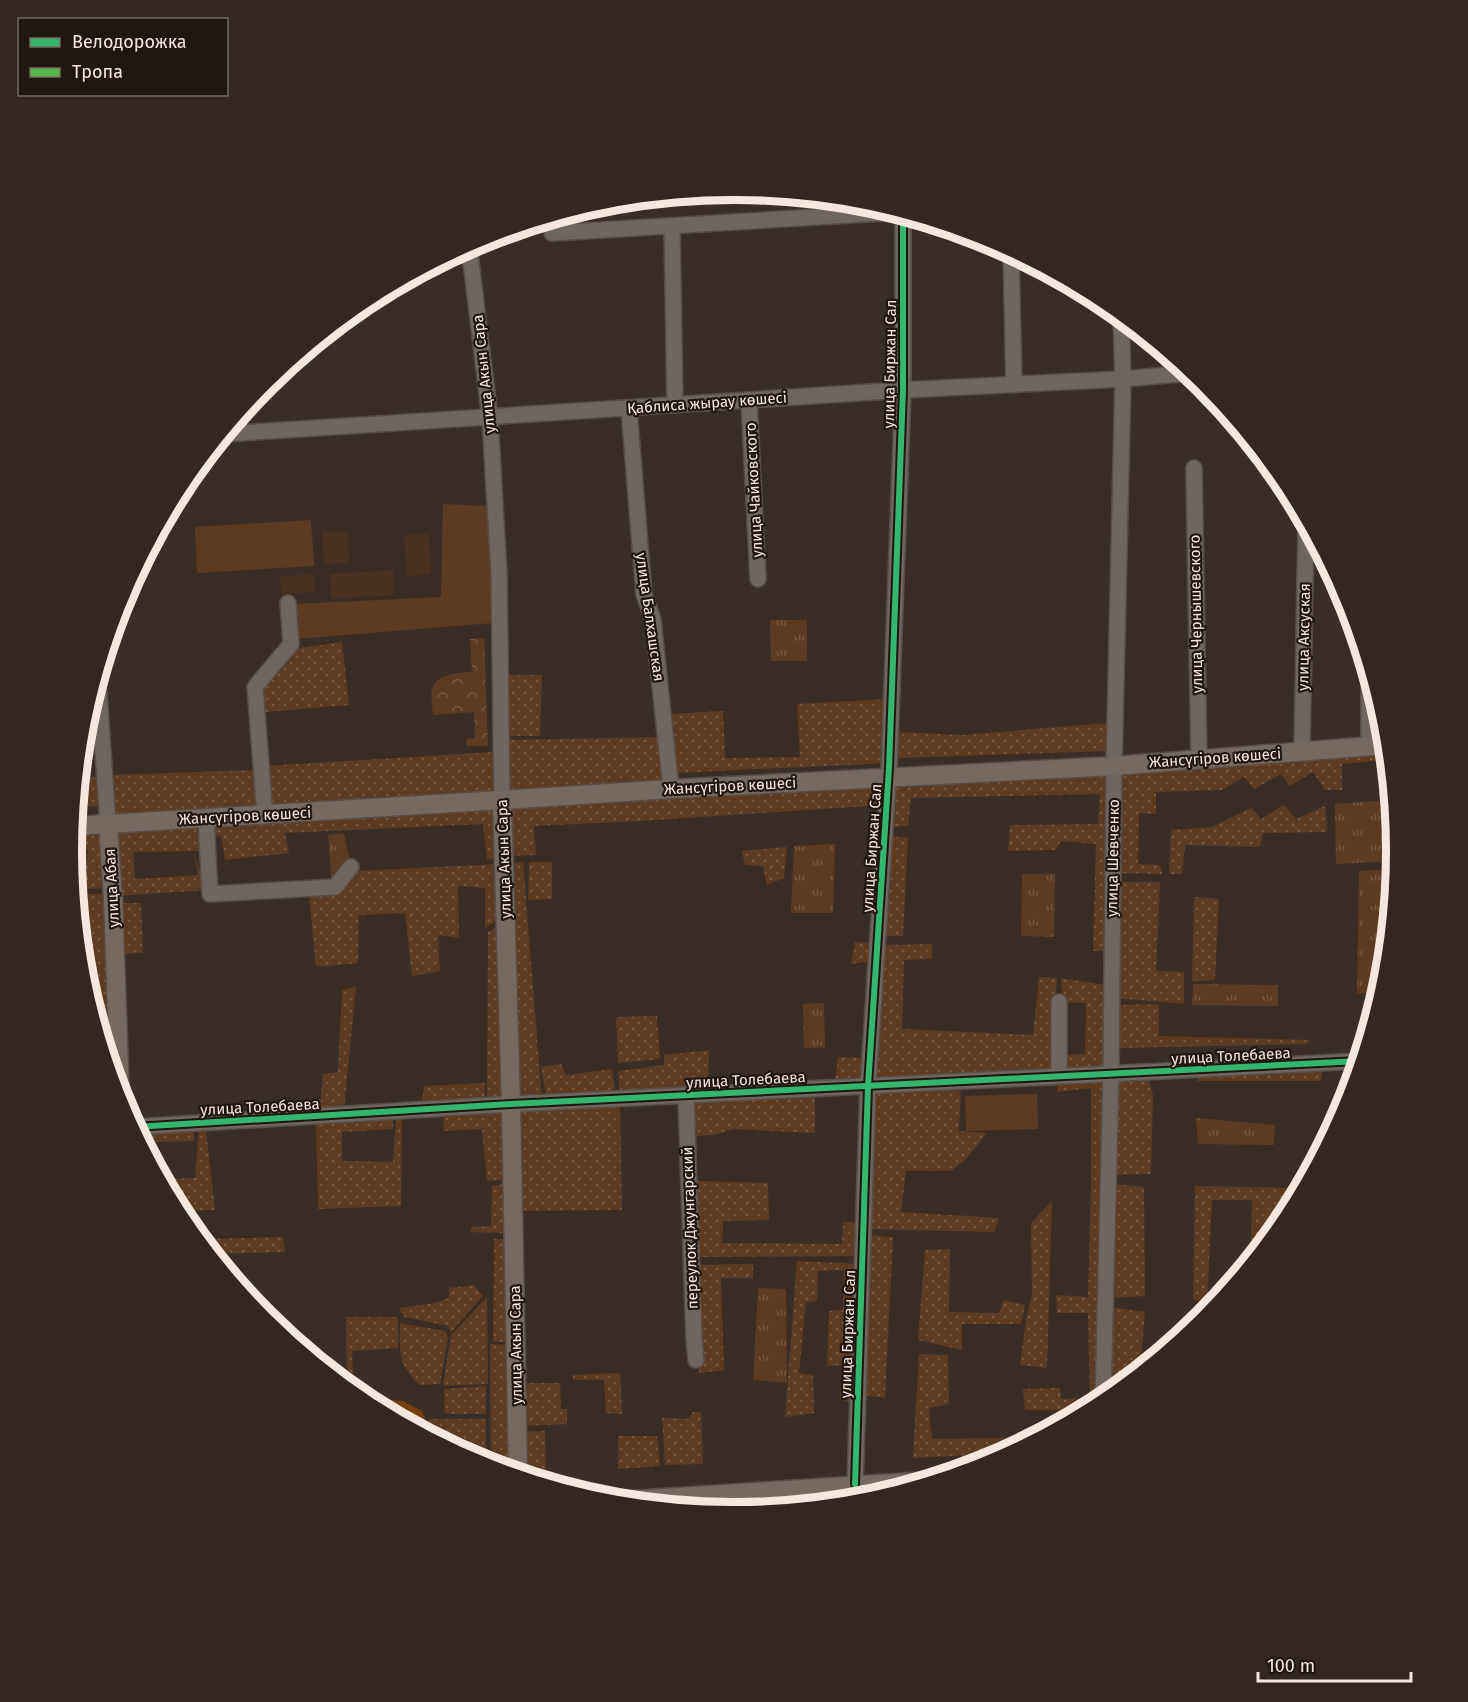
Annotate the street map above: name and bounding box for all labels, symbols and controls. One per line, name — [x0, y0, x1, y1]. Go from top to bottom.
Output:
legend — [18, 18, 228, 96]
text: Велодорожка — [72, 31, 187, 53]
text: Тропа — [72, 61, 123, 83]
street label: улица Биржан Сал — [880, 299, 900, 429]
street label: улица Акын Сара — [469, 314, 499, 434]
street label: Қаблиса жырау көшесі — [626, 388, 788, 418]
street label: улица Чайковского — [741, 422, 767, 558]
street label: улица Чернышевского — [1186, 534, 1206, 694]
street label: улица Балхашская — [632, 552, 668, 682]
street label: улица Аксуская — [1294, 583, 1314, 691]
street label: Жансүгіров көшесі — [1148, 744, 1282, 772]
street label: Жансүгіров көшесі — [663, 774, 797, 798]
street label: улица Биржан Сал — [859, 783, 885, 913]
street label: улица Акын Сара — [493, 799, 515, 919]
street label: улица Шевченко — [1103, 799, 1123, 917]
street label: Жансүгіров көшесі — [178, 804, 312, 828]
street label: улица Абая — [101, 848, 123, 928]
street label: улица Толебаева — [1171, 1044, 1291, 1068]
street label: улица Толебаева — [686, 1068, 806, 1092]
street label: улица Толебаева — [200, 1095, 320, 1119]
street label: переулок Джунгарский — [678, 1146, 702, 1310]
street label: улица Биржан Сал — [837, 1269, 859, 1399]
street label: улица Акын Сара — [506, 1285, 526, 1405]
scale bar — [1258, 1645, 1411, 1683]
text: 100 m — [1267, 1655, 1315, 1677]

